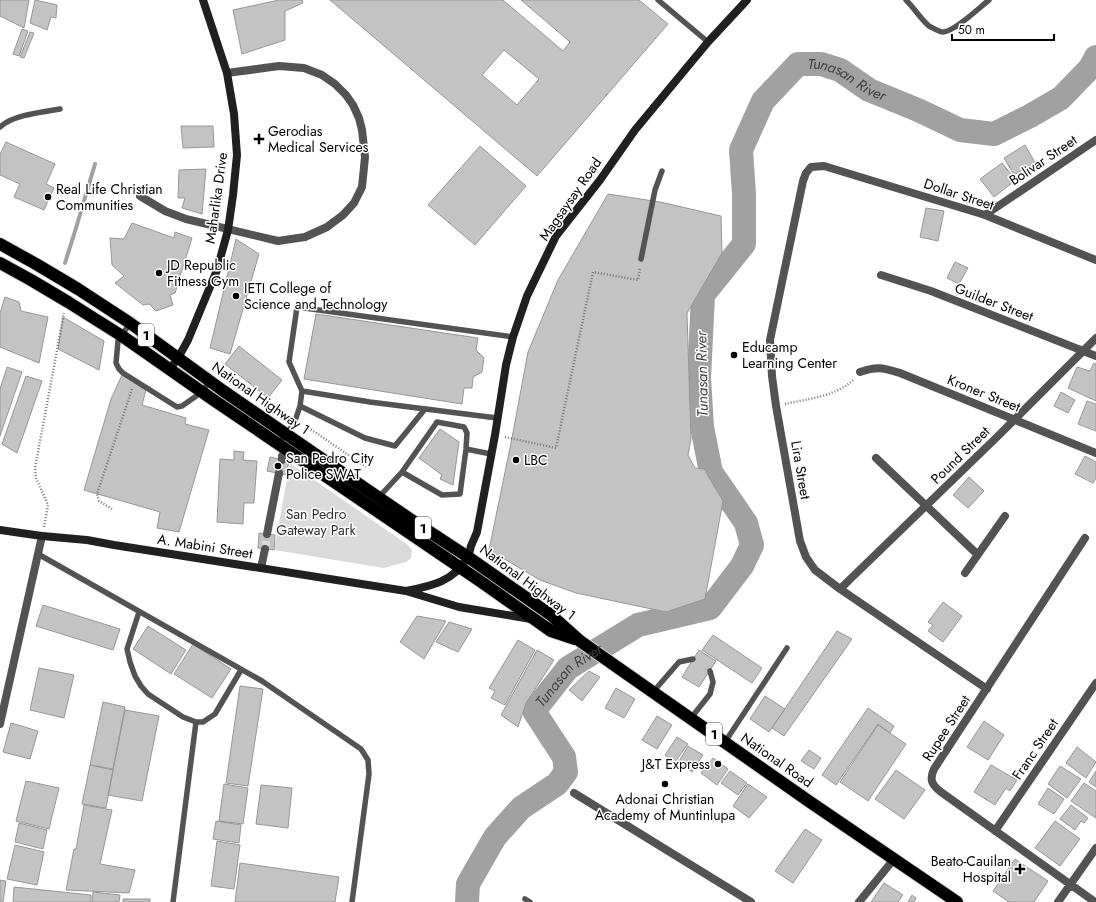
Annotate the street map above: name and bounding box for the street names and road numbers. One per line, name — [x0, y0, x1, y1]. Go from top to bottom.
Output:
street label: Bolivar Street — [1005, 130, 1081, 190]
street label: Maharlika Drive — [200, 151, 232, 245]
street label: Magsaysay Road — [534, 153, 606, 245]
street label: Dollar Street — [921, 173, 997, 215]
street label: Guilder Street — [952, 278, 1037, 326]
road number: 1 — [138, 324, 154, 346]
street label: National Highway 1 — [208, 357, 314, 439]
street label: Kroner Street — [944, 369, 1024, 417]
street label: Pound Street — [926, 421, 994, 488]
street label: Lira Street — [786, 439, 816, 501]
road number: 1 — [415, 517, 431, 539]
street label: A. Mabini Street — [156, 529, 255, 564]
street label: National Highway 1 — [476, 539, 580, 625]
street label: Rupee Street — [917, 690, 975, 765]
street label: Franc Street — [1007, 714, 1063, 784]
road number: 1 — [706, 723, 722, 745]
street label: National Road — [737, 728, 817, 792]

